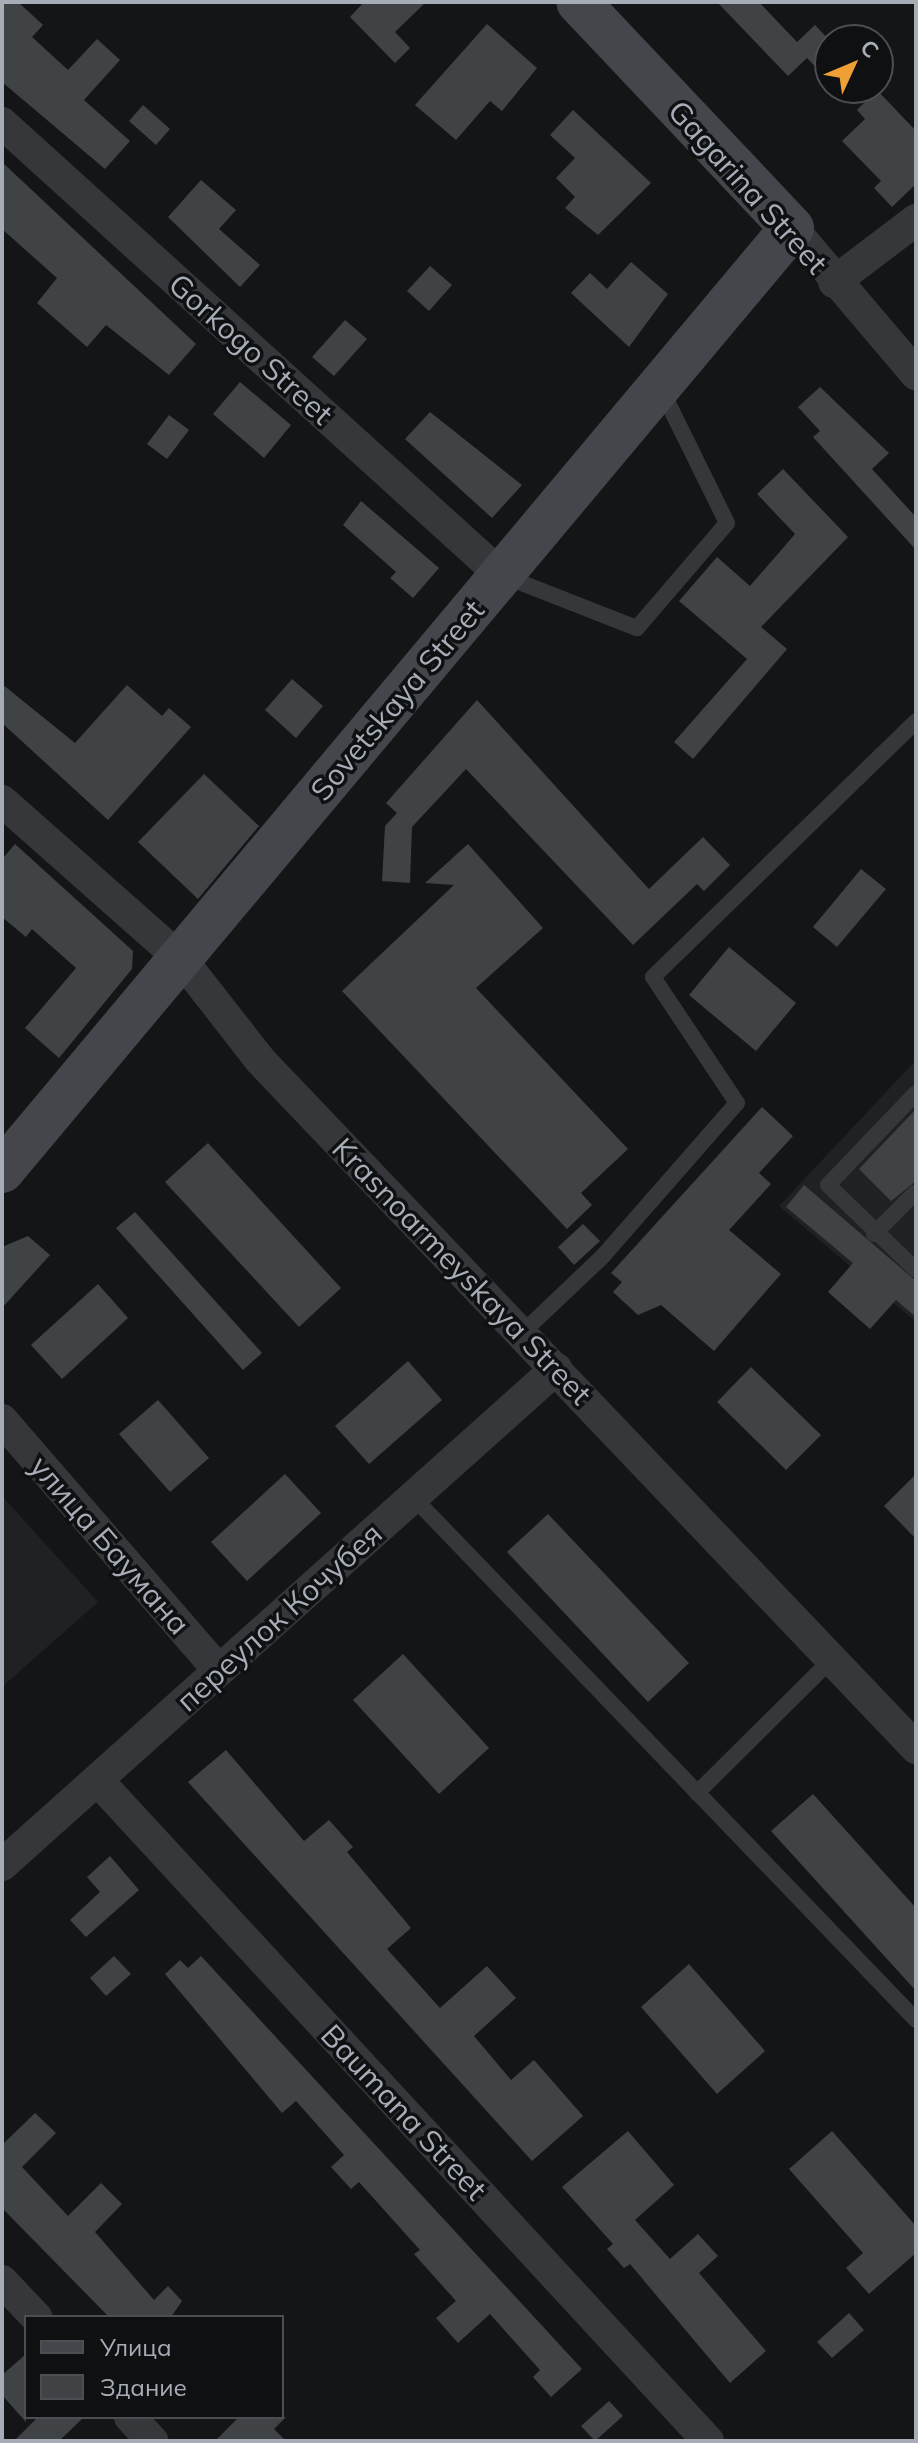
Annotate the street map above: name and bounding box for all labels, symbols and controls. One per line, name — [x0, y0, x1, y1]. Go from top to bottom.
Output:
north arrow — [814, 24, 894, 104]
text: С — [855, 34, 885, 64]
street label: Gagarina Street — [661, 93, 835, 281]
street label: Gorkogo Street — [162, 266, 340, 432]
street label: Sovetskaya Street — [303, 592, 491, 808]
street label: Krasnoarmeyskaya Street — [325, 1130, 599, 1412]
street label: улица Баумана — [23, 1448, 197, 1642]
street label: переулок Кочубея — [169, 1515, 389, 1719]
street label: Baumana Street — [314, 2017, 494, 2207]
legend — [24, 2315, 284, 2419]
text: Улица — [100, 2332, 172, 2362]
text: Здание — [100, 2372, 187, 2402]

